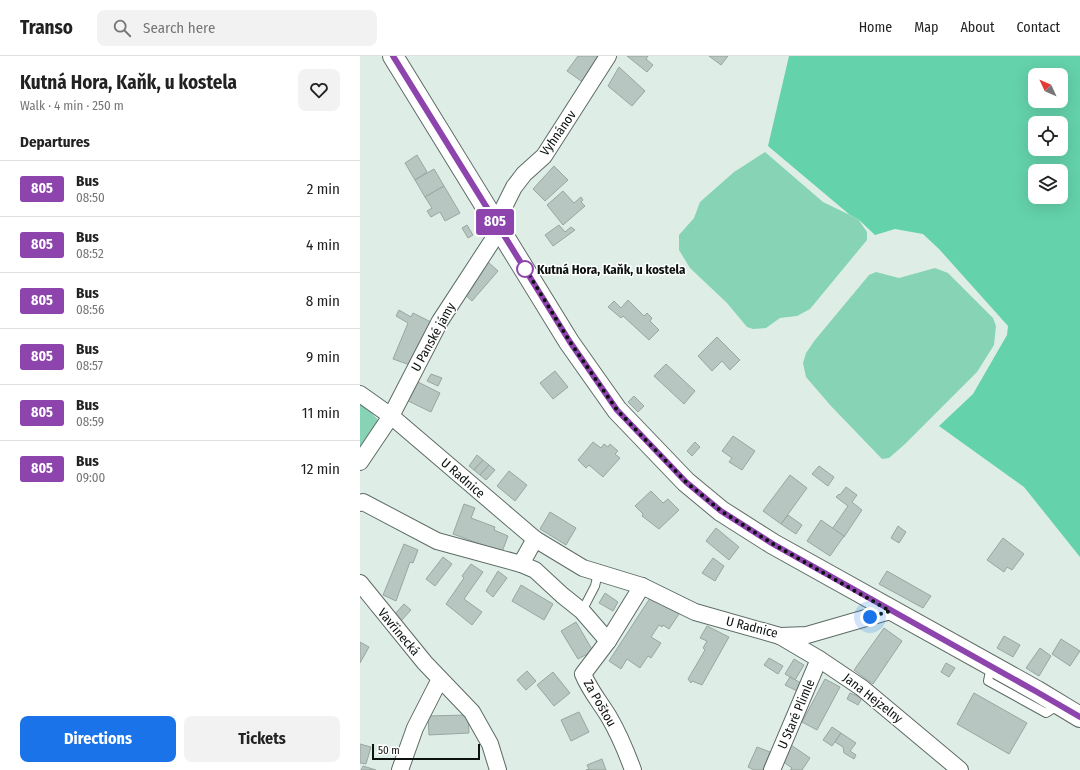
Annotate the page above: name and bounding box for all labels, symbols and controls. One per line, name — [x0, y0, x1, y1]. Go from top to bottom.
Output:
search box — [97, 10, 377, 46]
text: Transo — [20, 16, 73, 39]
icon: search — [111, 17, 133, 39]
text: Search here — [143, 19, 215, 37]
text: Home — [859, 19, 892, 36]
text: Map — [914, 19, 938, 36]
text: About — [960, 19, 995, 36]
text: Contact — [1017, 19, 1060, 36]
north arrow — [1028, 68, 1068, 108]
map controls — [1028, 68, 1068, 204]
button: heart — [298, 69, 340, 111]
text: Kutná Hora, Kaňk, u kostela — [20, 71, 237, 94]
text: Walk · 4 min · 250 m — [20, 98, 124, 113]
street label: Vyhnánov — [537, 107, 579, 159]
button: locate — [1028, 116, 1068, 156]
text: Departures — [20, 133, 90, 151]
button: layers — [1028, 164, 1068, 204]
text: Bus — [76, 172, 99, 190]
text: 805 — [31, 180, 53, 197]
text: 2 min — [307, 180, 340, 198]
text: 08:50 — [76, 190, 105, 205]
line badge: 805 — [472, 209, 518, 235]
text: 805 — [484, 213, 506, 230]
text: Bus — [76, 228, 99, 246]
text: 805 — [31, 236, 53, 253]
text: 4 min — [306, 236, 340, 254]
text: 08:52 — [76, 246, 104, 261]
marker: Kutná Hora, Kaňk, u kostela — [516, 260, 534, 278]
place label: Kutná Hora, Kaňk, u kostela — [537, 262, 686, 277]
text: Bus — [76, 284, 99, 302]
text: 805 — [31, 292, 53, 309]
text: 8 min — [306, 292, 340, 310]
street label: U Panské jámy — [408, 300, 458, 374]
text: 08:56 — [76, 302, 105, 317]
text: Bus — [76, 340, 99, 358]
text: 805 — [31, 348, 53, 365]
text: 9 min — [306, 348, 340, 366]
text: 08:57 — [76, 358, 103, 373]
text: Bus — [76, 396, 99, 414]
text: 805 — [31, 404, 53, 421]
text: 11 min — [302, 404, 340, 422]
text: 08:59 — [76, 414, 104, 429]
text: Bus — [76, 452, 99, 470]
street label: U Radnice — [438, 455, 488, 501]
text: 805 — [31, 460, 53, 477]
text: 12 min — [301, 460, 340, 478]
text: 09:00 — [76, 470, 105, 485]
street label: Vavřinecká — [375, 605, 423, 659]
your location — [860, 607, 880, 627]
street label: U Radnice — [725, 613, 779, 641]
street label: Jana Hejzelny — [840, 670, 906, 726]
street label: Za Poštou — [581, 677, 619, 729]
street label: U Staré Plimle — [775, 677, 817, 751]
button: Directions — [20, 716, 176, 762]
button: Tickets — [184, 716, 340, 762]
scale bar — [372, 742, 480, 761]
text: 50 m — [378, 744, 400, 757]

